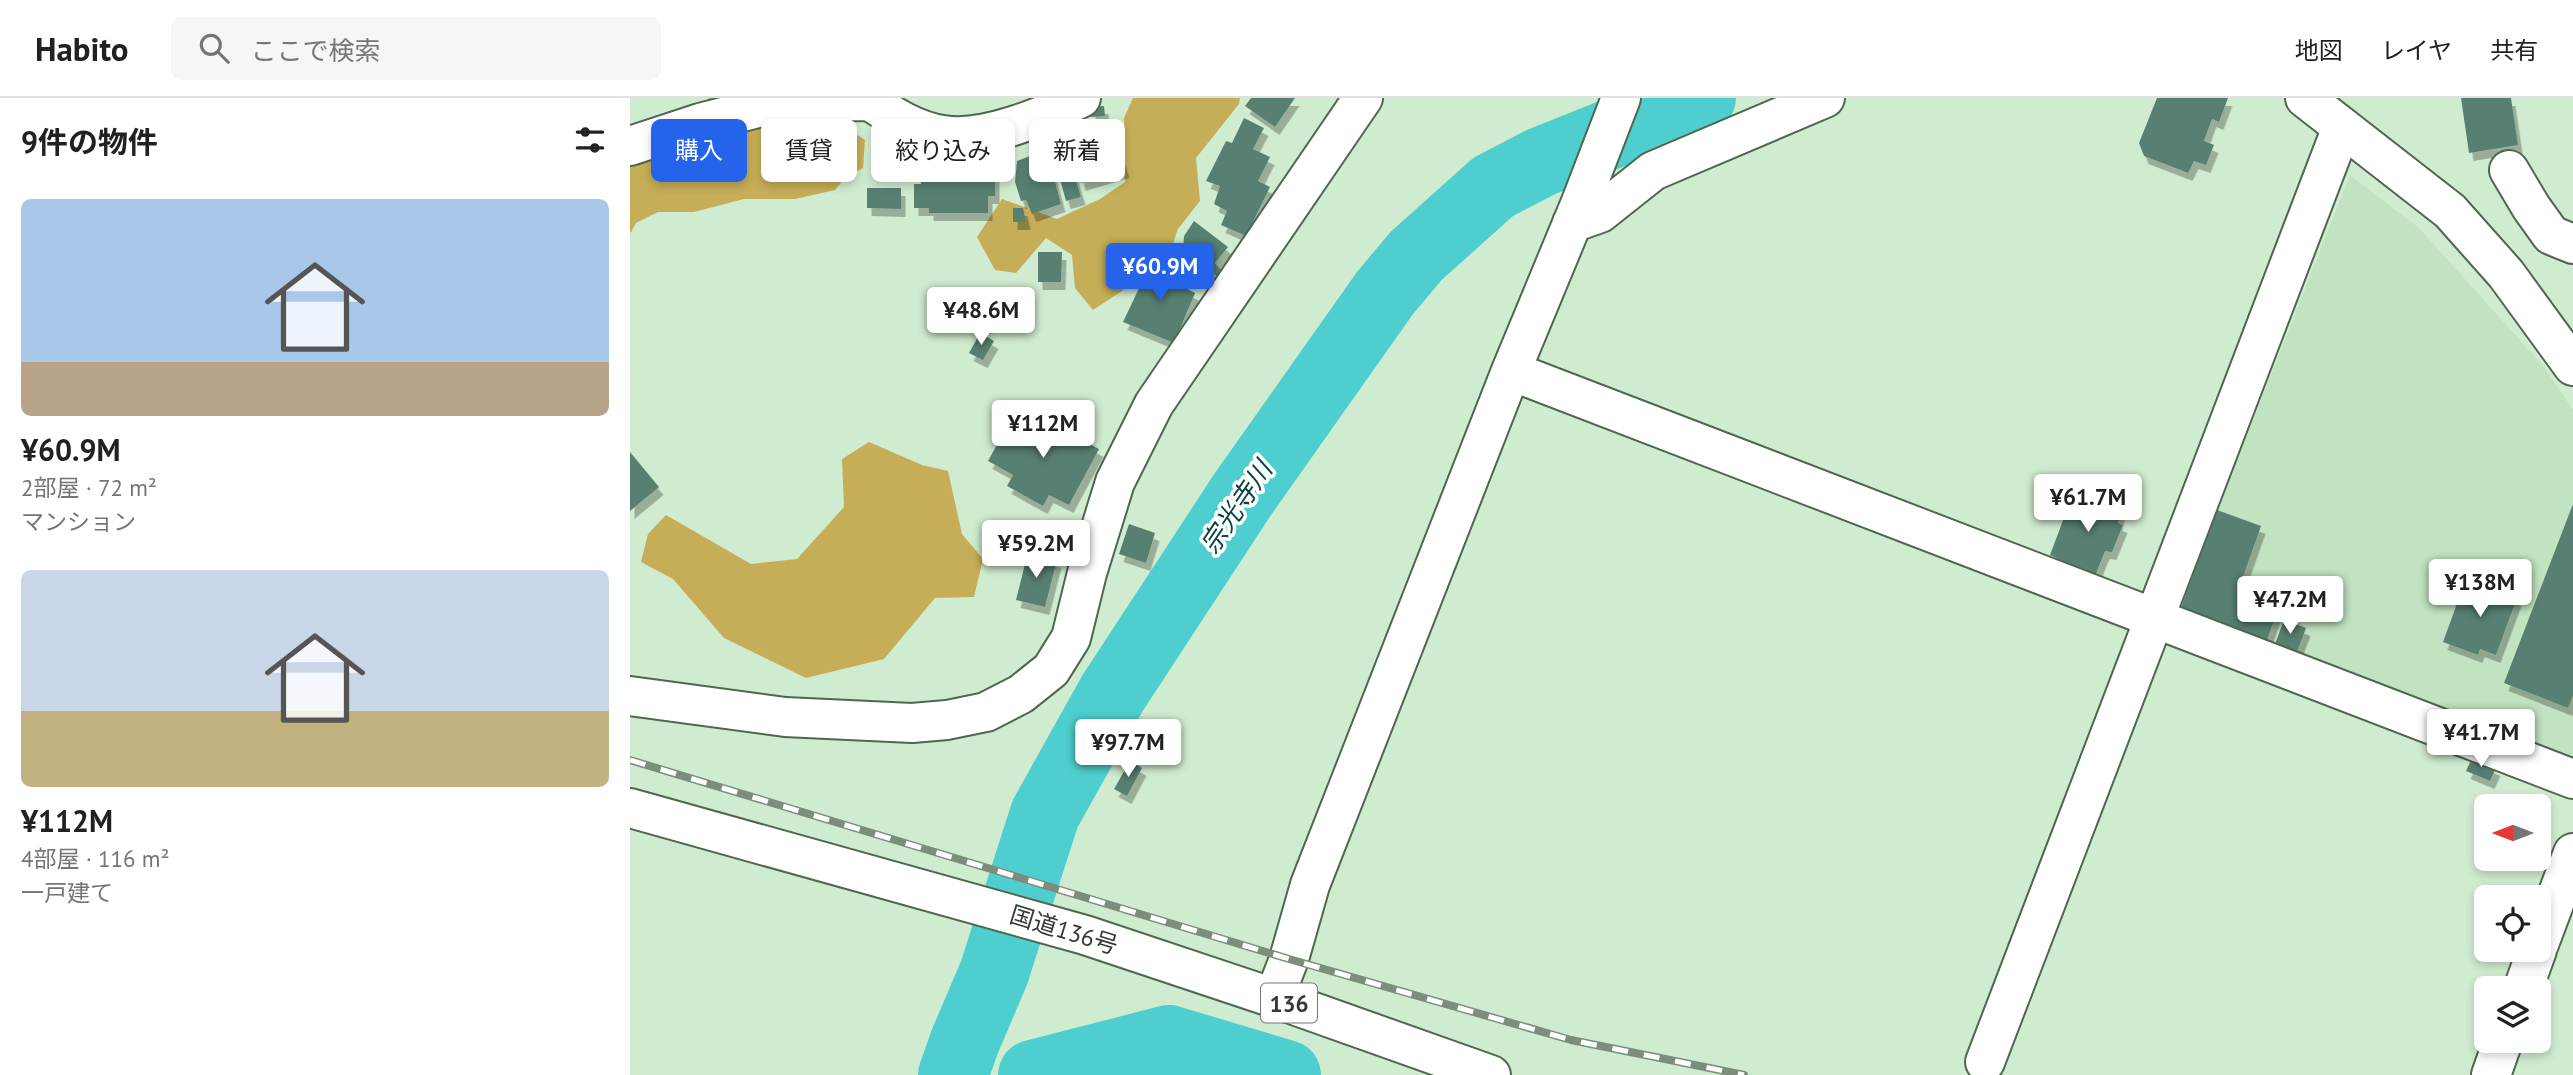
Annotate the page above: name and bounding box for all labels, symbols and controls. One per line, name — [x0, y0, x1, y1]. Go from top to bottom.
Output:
search box — [171, 17, 661, 80]
text: Habito — [35, 27, 129, 70]
icon: search — [195, 29, 233, 67]
text: ここで検索 — [251, 34, 381, 67]
text: 地図 — [2295, 35, 2343, 66]
text: レイヤ — [2381, 35, 2452, 66]
text: 共有 — [2490, 35, 2538, 66]
chip: 購入 — [651, 119, 747, 182]
chip: 賃貸 — [761, 119, 857, 182]
chip: 絞り込み — [871, 119, 1015, 182]
chip: 新着 — [1029, 119, 1125, 182]
icon: filters — [571, 121, 609, 159]
text: 9件の物件 — [21, 122, 158, 161]
icon: home — [252, 244, 378, 370]
pin: ¥60.9M — [1103, 244, 1217, 303]
text: ¥60.9M — [1122, 251, 1198, 280]
pin: ¥48.6M — [924, 288, 1038, 347]
text: ¥48.6M — [943, 295, 1019, 324]
pin: ¥112M — [994, 400, 1092, 460]
text: ¥112M — [1008, 408, 1078, 437]
text: ¥60.9M — [21, 430, 120, 469]
water label: 宗光寺川 — [1193, 452, 1280, 559]
text: 2部屋 · 72 m² — [21, 473, 157, 502]
pin: ¥61.7M — [2031, 474, 2145, 534]
text: ¥61.7M — [2050, 482, 2126, 511]
text: マンション — [21, 507, 136, 536]
pin: ¥59.2M — [979, 520, 1093, 580]
text: ¥59.2M — [998, 528, 1074, 557]
pin: ¥138M — [2431, 560, 2529, 619]
text: ¥138M — [2445, 567, 2515, 596]
pin: ¥47.2M — [2233, 576, 2347, 636]
text: ¥47.2M — [2253, 584, 2327, 613]
icon: home — [252, 615, 378, 741]
pin: ¥41.7M — [2424, 710, 2538, 769]
text: ¥41.7M — [2443, 717, 2519, 746]
pin: ¥97.7M — [1071, 720, 1185, 779]
text: ¥97.7M — [1091, 727, 1165, 756]
north arrow — [2474, 794, 2552, 872]
map controls — [2474, 794, 2551, 1053]
text: ¥112M — [21, 801, 113, 840]
text: 4部屋 · 116 m² — [21, 844, 169, 873]
text: 一戸建て — [21, 878, 113, 907]
button: locate — [2474, 885, 2551, 962]
street label: 国道136号 — [1006, 899, 1122, 961]
button: layers — [2474, 976, 2551, 1053]
road number: 136 — [1261, 983, 1317, 1022]

